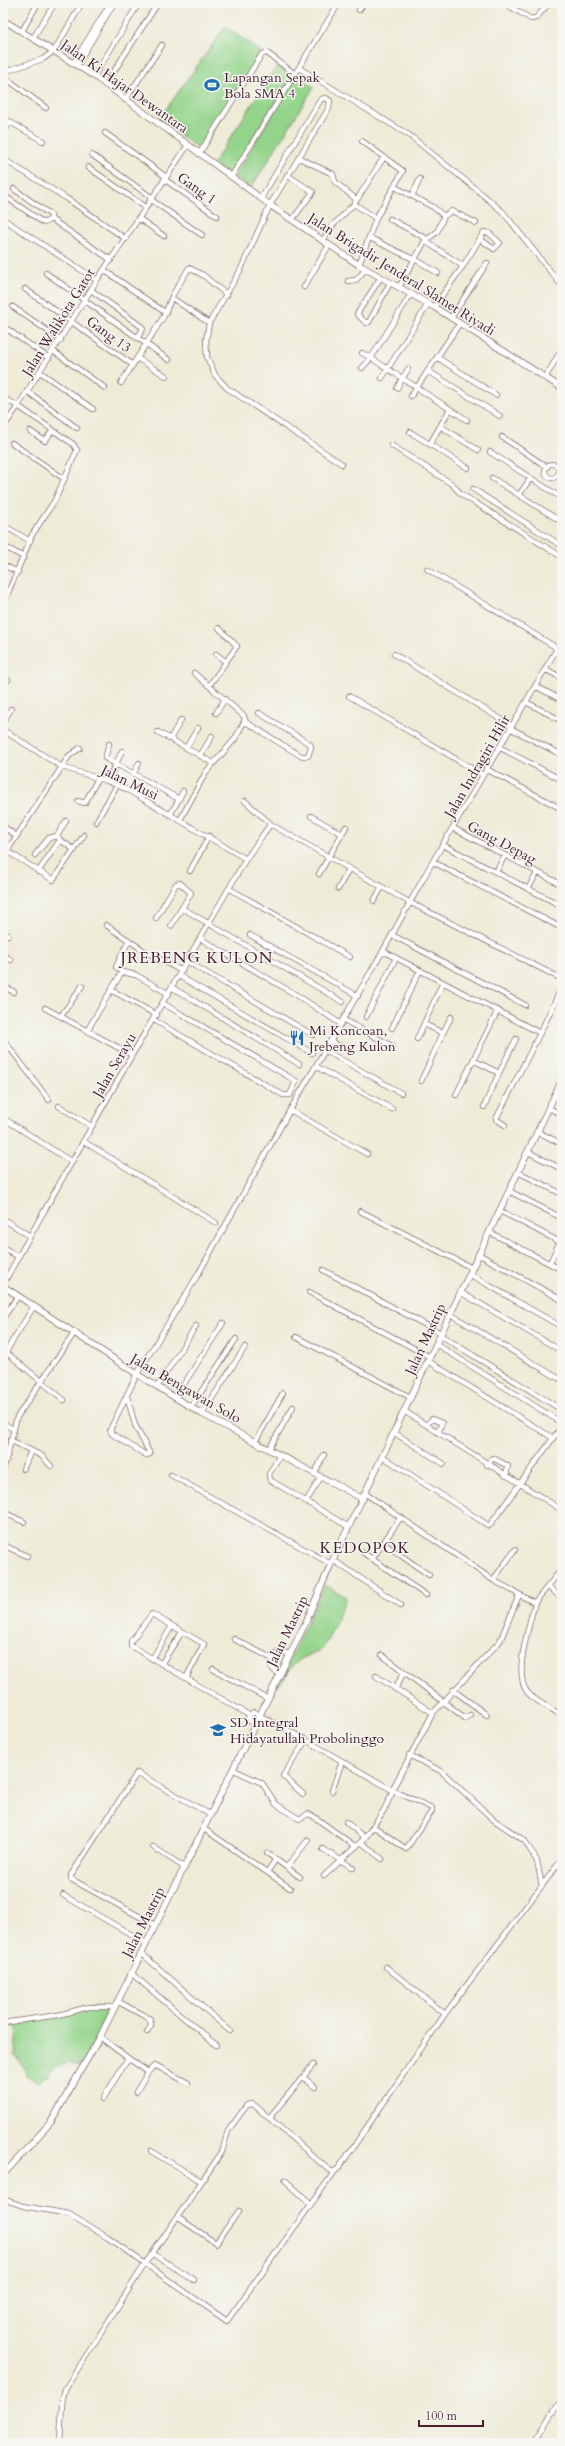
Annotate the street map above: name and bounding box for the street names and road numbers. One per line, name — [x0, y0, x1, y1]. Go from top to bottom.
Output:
street label: Jalan Ki Hajar Dewantara — [56, 34, 192, 138]
street label: Gang 1 — [173, 168, 220, 209]
street label: Jalan Brigadir Jenderal Slamet Riyadi — [303, 208, 499, 340]
street label: Jalan Walikota Gatot — [16, 264, 100, 382]
street label: Gang 13 — [82, 312, 135, 357]
street label: Jalan Indragiri Hilir — [439, 710, 515, 823]
street label: Jalan Musi — [96, 760, 162, 805]
street label: Gang Depag — [464, 816, 540, 869]
street label: Jalan Serayu — [87, 1029, 141, 1103]
street label: Jalan Mastrip — [400, 1300, 450, 1380]
street label: Jalan Bengawan Solo — [125, 1348, 245, 1428]
street label: Jalan Mastrip — [261, 1592, 313, 1672]
street label: Jalan Mastrip — [117, 1884, 169, 1963]

